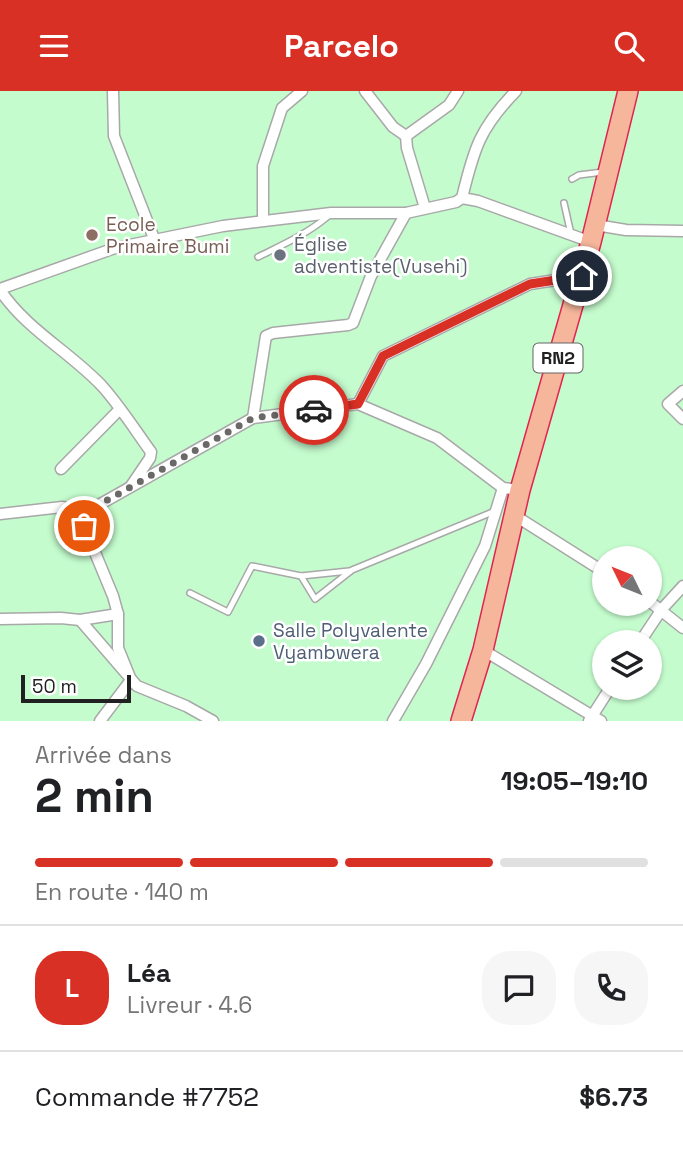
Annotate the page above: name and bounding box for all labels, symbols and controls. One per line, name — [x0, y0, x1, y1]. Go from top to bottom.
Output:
text: Parcelo — [284, 26, 399, 66]
icon: menu — [35, 27, 73, 65]
icon: search — [610, 27, 648, 65]
place label: Ecole Primaire Bumi — [106, 212, 229, 259]
marker: Ecole Primaire Bumi — [84, 227, 100, 243]
place label: Église adventiste(Vusehi) — [294, 232, 467, 279]
pin — [552, 246, 612, 306]
marker: Église adventiste(Vusehi) — [272, 247, 288, 263]
icon: home — [563, 257, 601, 295]
road number: RN2 — [534, 344, 582, 373]
courier — [279, 375, 349, 445]
icon: car — [295, 391, 333, 429]
pin — [54, 496, 114, 556]
icon: bag — [65, 507, 103, 545]
north arrow — [592, 546, 662, 616]
map controls — [592, 546, 662, 700]
place label: Salle Polyvalente Vyambwera — [273, 618, 428, 665]
button: layers — [592, 630, 662, 700]
marker: Salle Polyvalente Vyambwera — [251, 633, 267, 649]
scale bar — [21, 672, 131, 704]
text: 50 m — [32, 674, 77, 699]
text: Arrivée dans — [35, 740, 172, 770]
text: 19:05–19:10 — [501, 764, 648, 798]
text: 2 min — [35, 767, 154, 825]
text: En route · 140 m — [35, 877, 209, 907]
button: chat — [482, 951, 556, 1025]
button: phone — [574, 951, 648, 1025]
text: Léa — [127, 956, 171, 990]
text: L — [65, 971, 79, 1005]
text: Livreur · 4.6 — [127, 990, 252, 1020]
text: Commande #7752 — [35, 1080, 259, 1114]
text: $6.73 — [579, 1080, 648, 1114]

